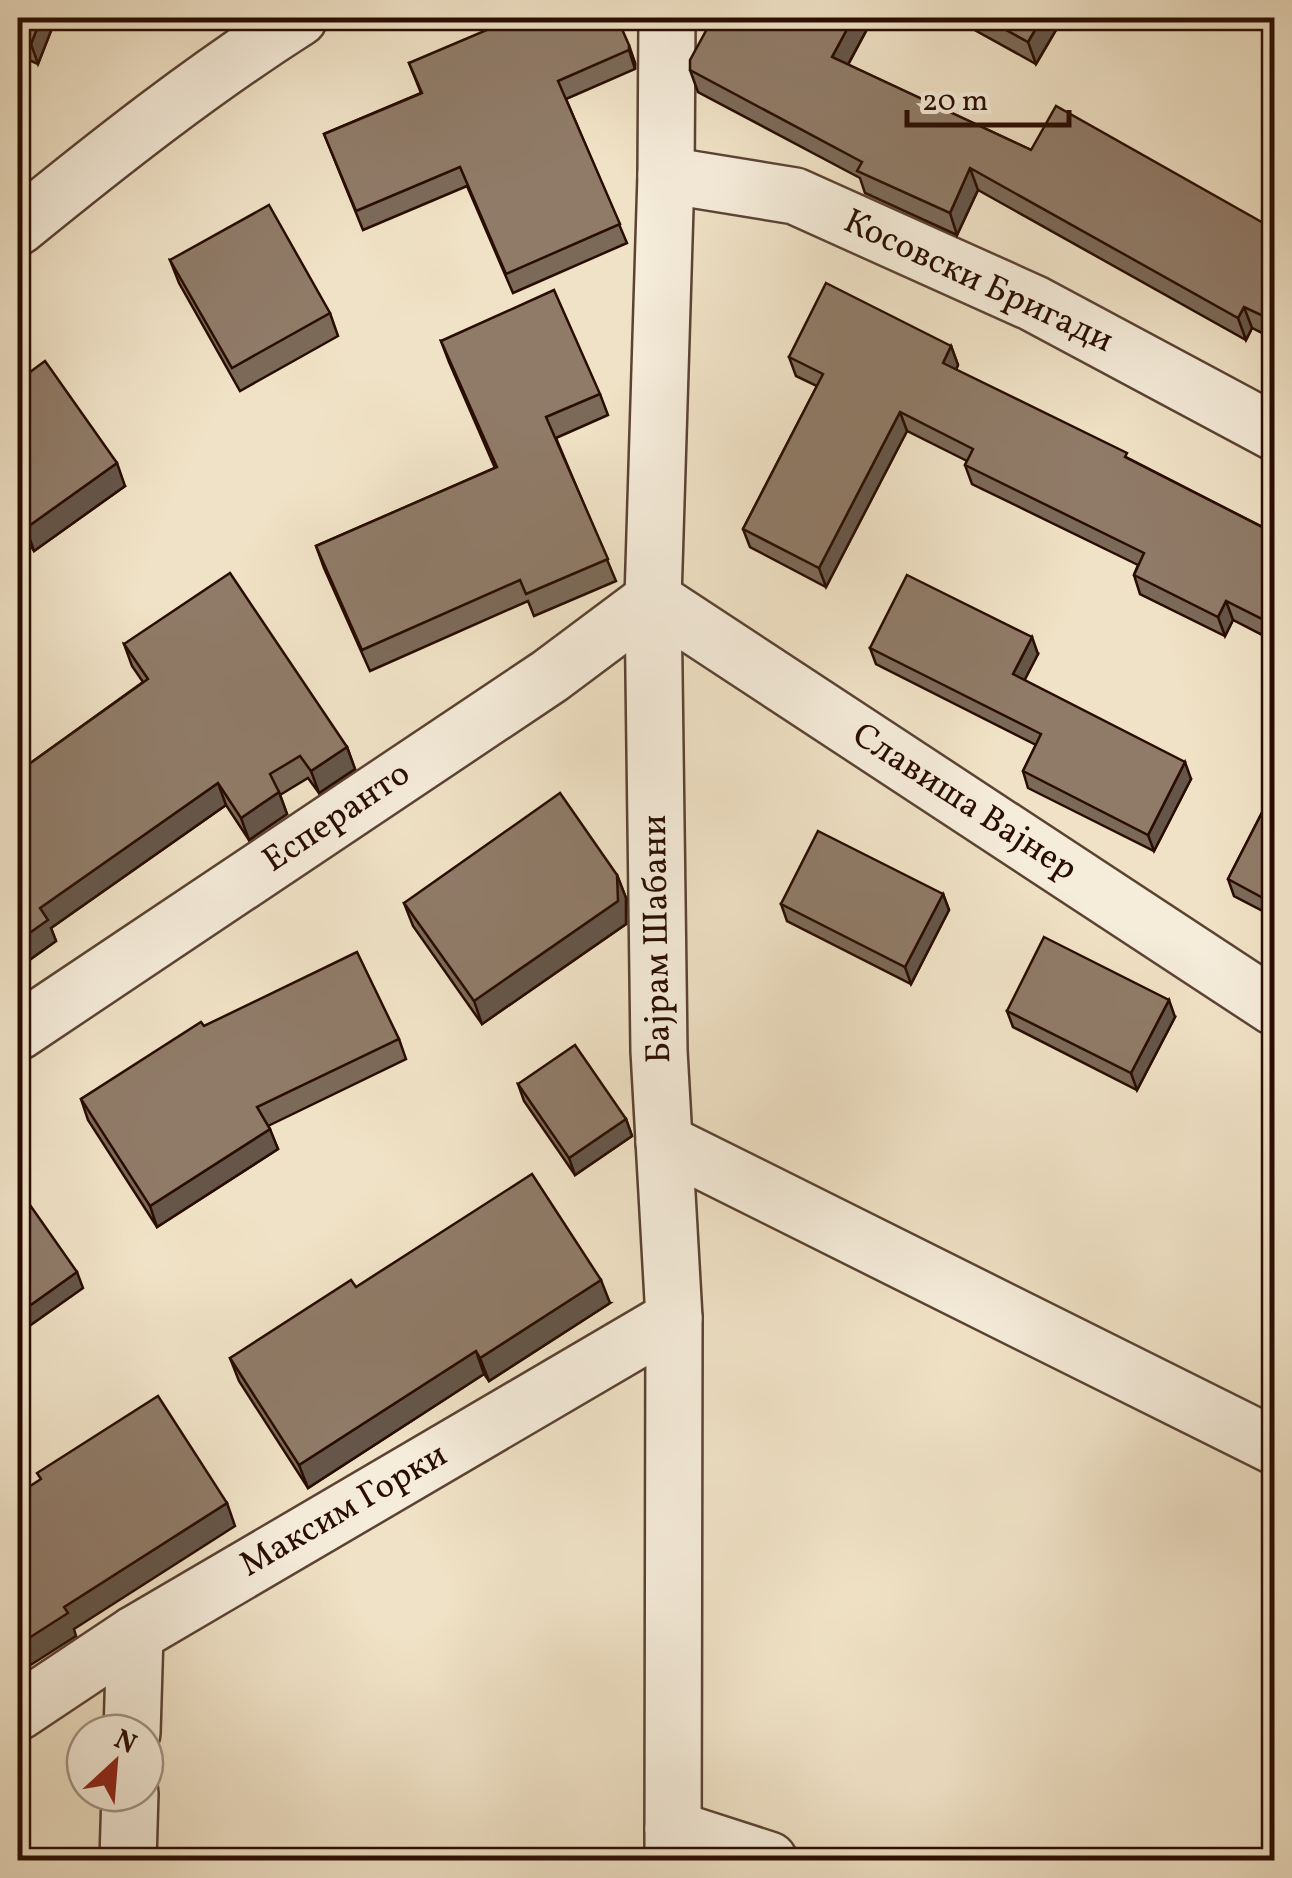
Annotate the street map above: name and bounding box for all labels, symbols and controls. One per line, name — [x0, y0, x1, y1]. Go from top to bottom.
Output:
scale bar — [907, 65, 1070, 127]
text: 20 m — [922, 81, 988, 123]
street label: Косовски Бригади — [835, 198, 1121, 366]
street label: Славиша Вајнер — [842, 712, 1086, 894]
street label: Есперанто — [254, 751, 420, 885]
street label: Бајрам Шабани — [632, 814, 684, 1064]
street label: Максим Горки — [232, 1432, 456, 1590]
north arrow — [65, 1713, 165, 1813]
text: N — [107, 1721, 143, 1765]

